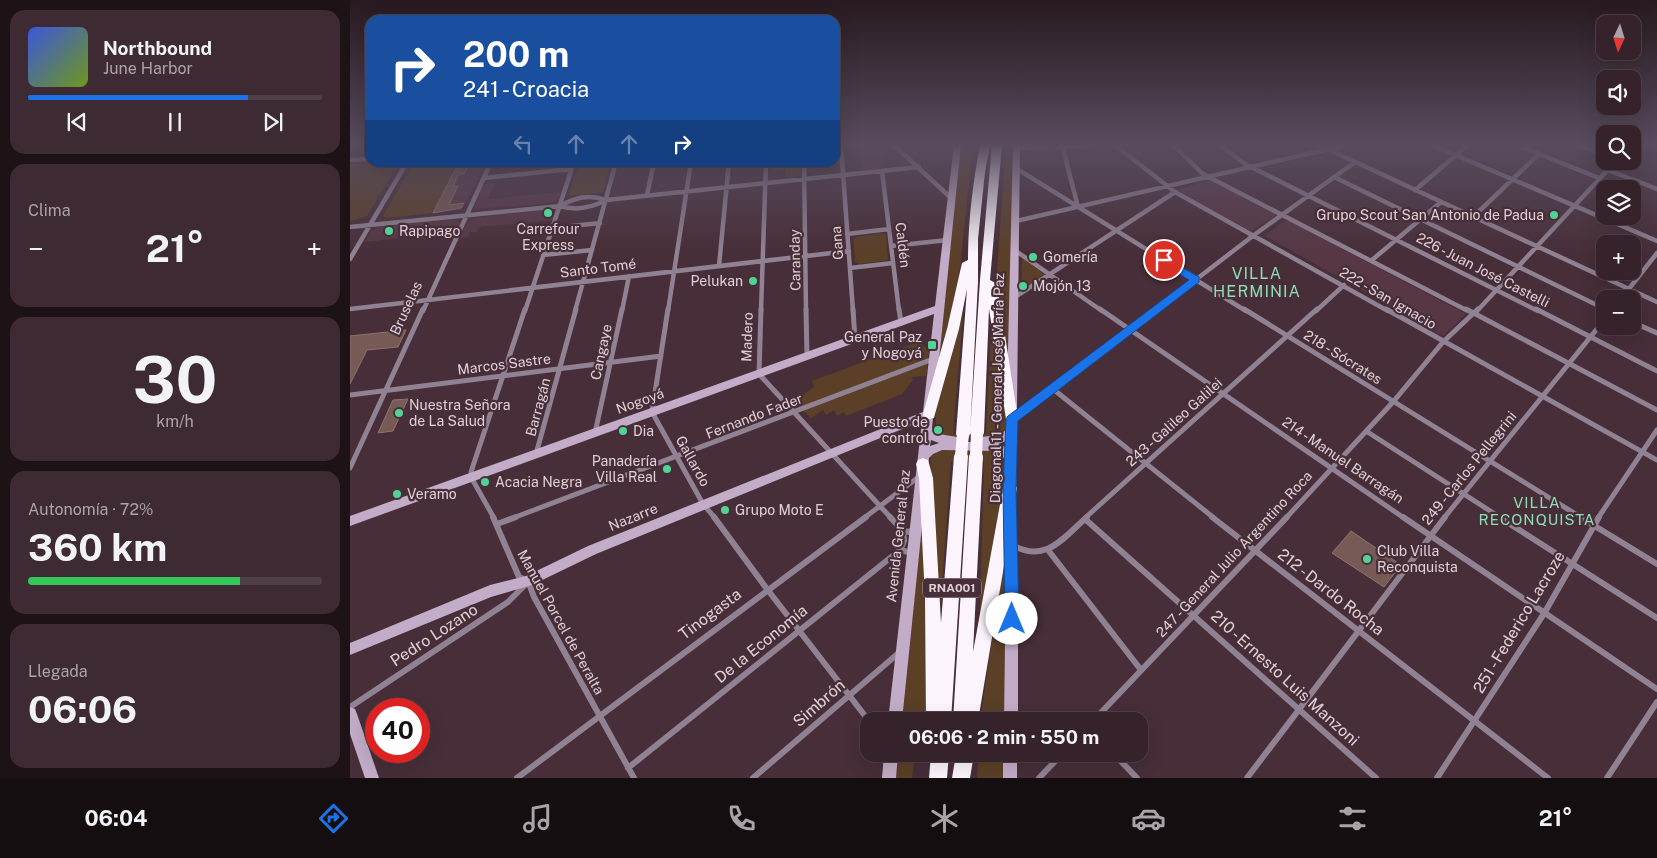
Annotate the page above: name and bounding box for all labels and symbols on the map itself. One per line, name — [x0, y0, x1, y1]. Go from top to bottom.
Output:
north arrow — [1596, 15, 1641, 60]
marker: Carrefour Express — [542, 207, 554, 219]
place label: Grupo Scout San Antonio de Padua — [1316, 207, 1544, 223]
marker: Grupo Scout San Antonio de Padua — [1548, 209, 1560, 221]
place label: Carrefour Express — [517, 221, 579, 253]
street label: Caldén — [892, 221, 914, 269]
place label: Rapipago — [399, 223, 460, 239]
marker: Rapipago — [383, 225, 395, 237]
street label: Gana — [828, 226, 846, 260]
street label: Caranday — [786, 229, 804, 291]
street label: 226 - Juan José Castelli — [1414, 229, 1552, 311]
pin — [1143, 239, 1185, 281]
place label: Gomería — [1043, 249, 1098, 265]
marker: Gomería — [1027, 251, 1039, 263]
street label: Santo Tomé — [559, 255, 637, 281]
district label: VILLA HERMINIA — [1213, 264, 1301, 301]
street label: 222 - San Ignacio — [1337, 264, 1439, 332]
place label: Pelukan — [691, 273, 743, 289]
street label: Diagonal 11 - General José María Paz — [987, 273, 1007, 503]
marker: Pelukan — [747, 275, 759, 287]
place label: Mojón 13 — [1033, 278, 1091, 294]
street label: Bruselas — [387, 279, 425, 337]
marker: Mojón 13 — [1017, 280, 1029, 292]
street label: Madero — [738, 312, 756, 362]
street label: Cangaye — [587, 323, 615, 381]
street label: 218 - Sócrates — [1301, 327, 1385, 387]
place label: General Paz y Nogoyá — [844, 329, 922, 361]
marker: General Paz y Nogoyá — [926, 339, 938, 351]
street label: Marcos Sastre — [456, 350, 552, 378]
street label: 243 - Galileo Galilei — [1123, 375, 1225, 469]
street label: Barragán — [523, 376, 553, 438]
street label: Nogoyá — [614, 385, 666, 417]
street label: Fernando Fader — [703, 390, 805, 442]
place label: Nuestra Señora de La Salud — [409, 397, 511, 429]
marker: Nuestra Señora de La Salud — [393, 407, 405, 419]
street label: 249 - Carlos Pellegrini — [1418, 408, 1520, 528]
street label: 214 - Manuel Barragán — [1279, 413, 1407, 507]
place label: Puesto de control — [864, 414, 928, 446]
place label: Dia — [633, 423, 654, 439]
marker: Puesto de control — [932, 424, 944, 436]
marker: Dia — [617, 425, 629, 437]
street label: Gallardo — [673, 433, 714, 489]
place label: Panadería Villa Real — [592, 453, 657, 485]
marker: Panadería Villa Real — [661, 463, 673, 475]
street label: 247 - General Julio Argentino Roca — [1153, 468, 1315, 640]
street label: Avenida General Paz — [883, 469, 913, 603]
place label: Acacia Negra — [495, 474, 582, 490]
marker: Acacia Negra — [479, 476, 491, 488]
place label: Veramo — [407, 486, 457, 502]
marker: Veramo — [391, 488, 403, 500]
district label: VILLA RECONQUISTA — [1479, 494, 1595, 528]
street label: Nazarre — [606, 500, 660, 534]
place label: Grupo Moto E — [735, 502, 824, 518]
marker: Grupo Moto E — [719, 504, 731, 516]
place label: Club Villa Reconquista — [1377, 543, 1458, 575]
street label: 212 - Dardo Rocha — [1274, 545, 1388, 639]
street label: Manuel Porcel de Peralta — [514, 547, 608, 697]
street label: 251 - Federico Lacroze — [1469, 547, 1569, 697]
marker: Club Villa Reconquista — [1361, 553, 1373, 565]
road number: RNA001 — [923, 578, 981, 598]
street label: Tinogasta — [675, 584, 745, 644]
position arrow — [985, 592, 1037, 644]
street label: Pedro Lozano — [387, 600, 481, 670]
street label: De la Economía — [711, 601, 811, 687]
street label: 210 - Ernesto Luis Manzoni — [1207, 606, 1363, 750]
street label: Simbrón — [789, 675, 849, 731]
speed limit sign: 40 — [365, 698, 430, 763]

